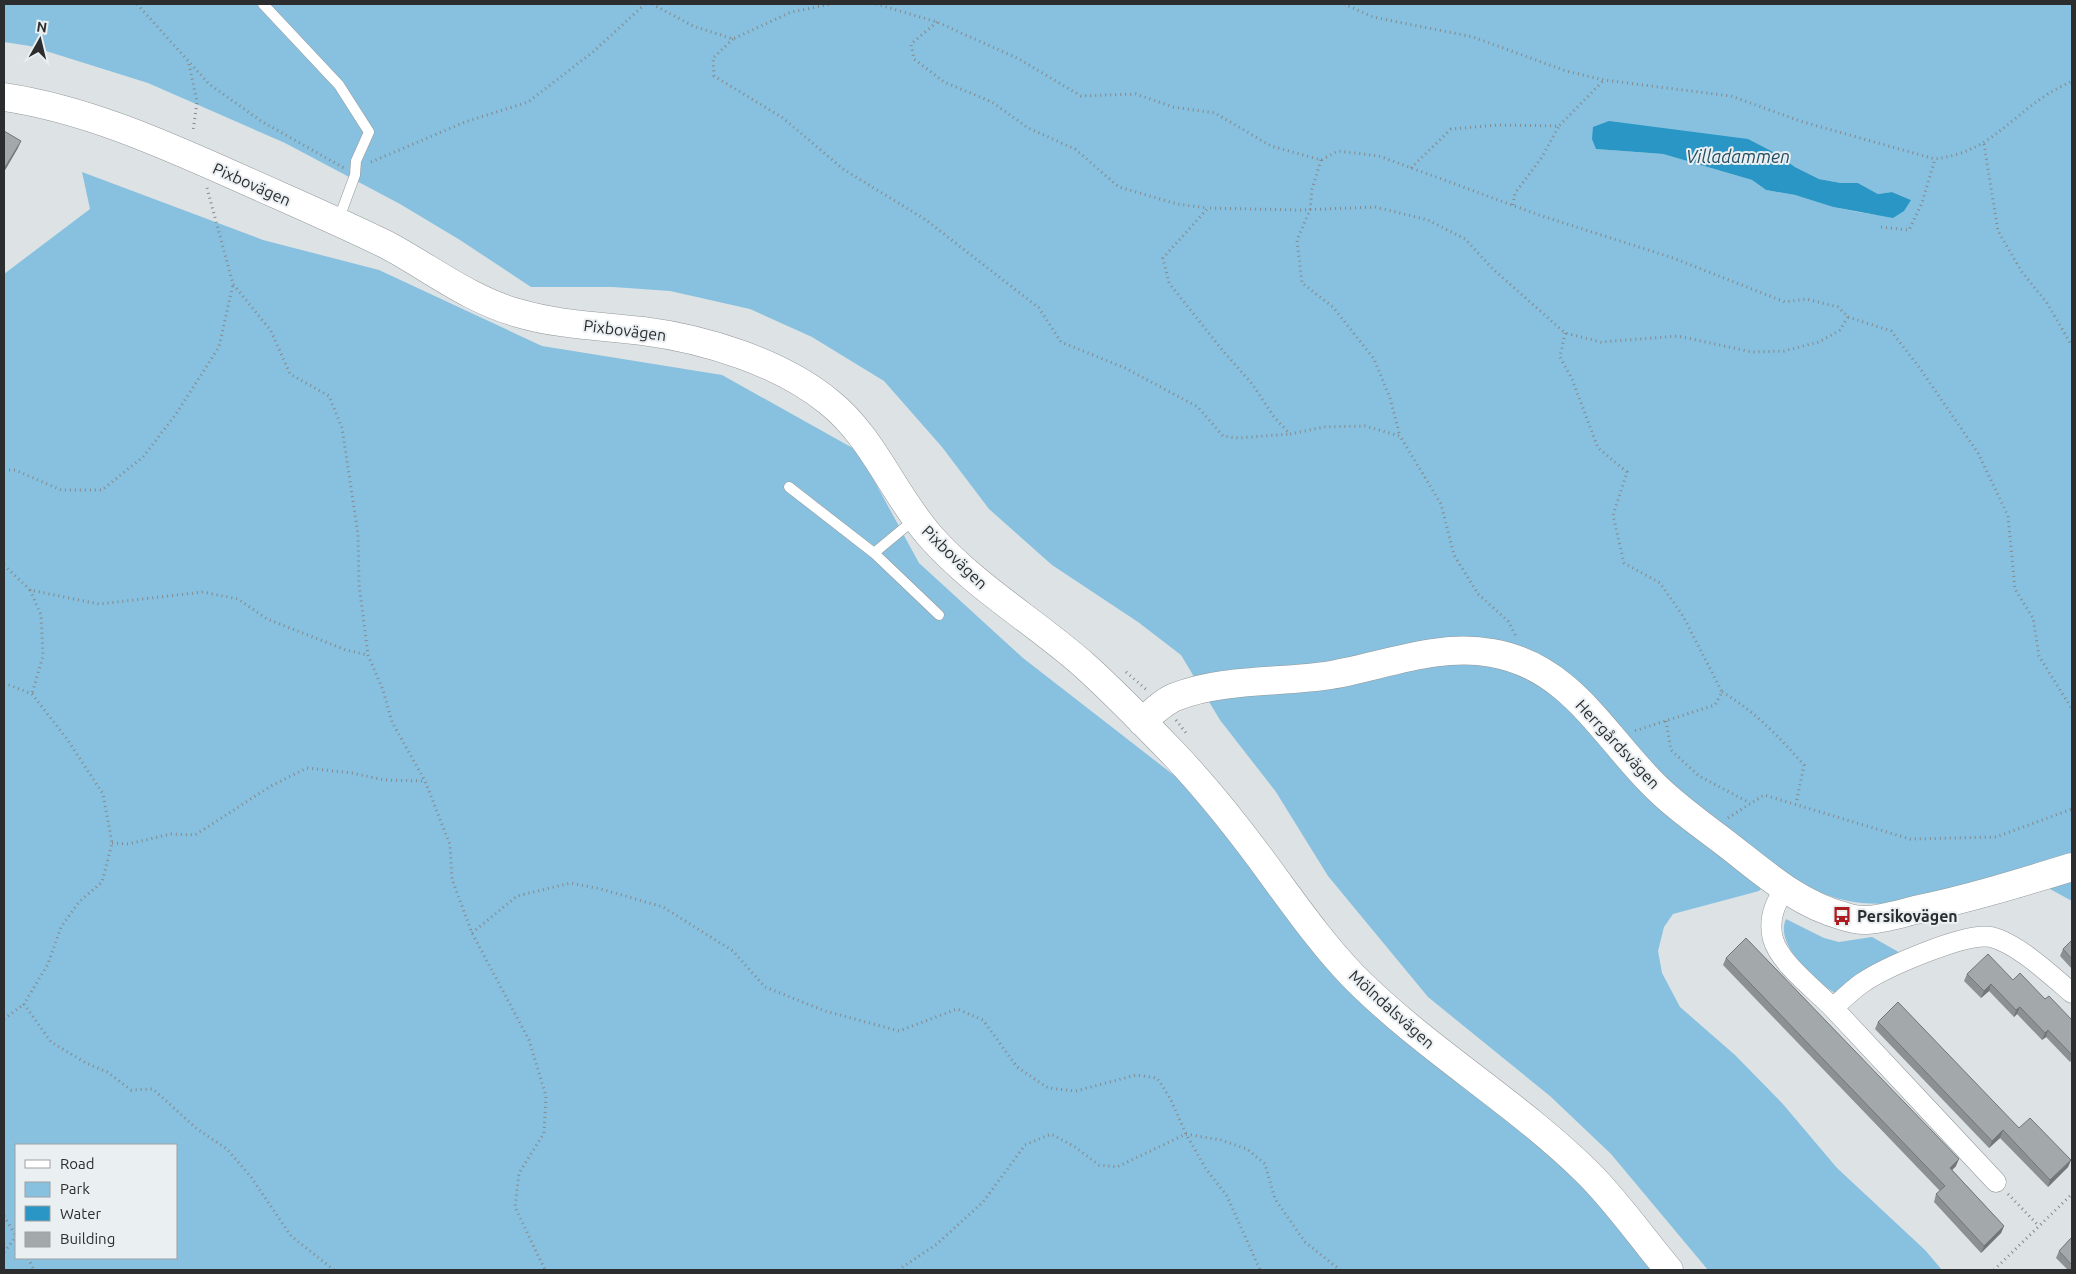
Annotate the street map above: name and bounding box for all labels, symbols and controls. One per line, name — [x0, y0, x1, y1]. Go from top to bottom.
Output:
north arrow — [15, 15, 65, 65]
text: N — [36, 18, 48, 36]
water label: Villadammen — [1686, 146, 1790, 166]
street label: Pixbovägen — [210, 159, 294, 209]
street label: Pixbovägen — [583, 316, 667, 344]
street label: Pixbovägen — [919, 522, 991, 592]
street label: Herrgårdsvägen — [1572, 696, 1664, 792]
bus stop icon: Persikovägen — [1831, 905, 1853, 927]
place label: Persikovägen — [1857, 907, 1958, 925]
street label: Mölndalsvägen — [1346, 966, 1438, 1052]
legend — [15, 1144, 178, 1259]
text: Road — [60, 1155, 95, 1172]
text: Park — [60, 1180, 90, 1197]
text: Water — [60, 1205, 101, 1222]
text: Building — [60, 1230, 115, 1247]

